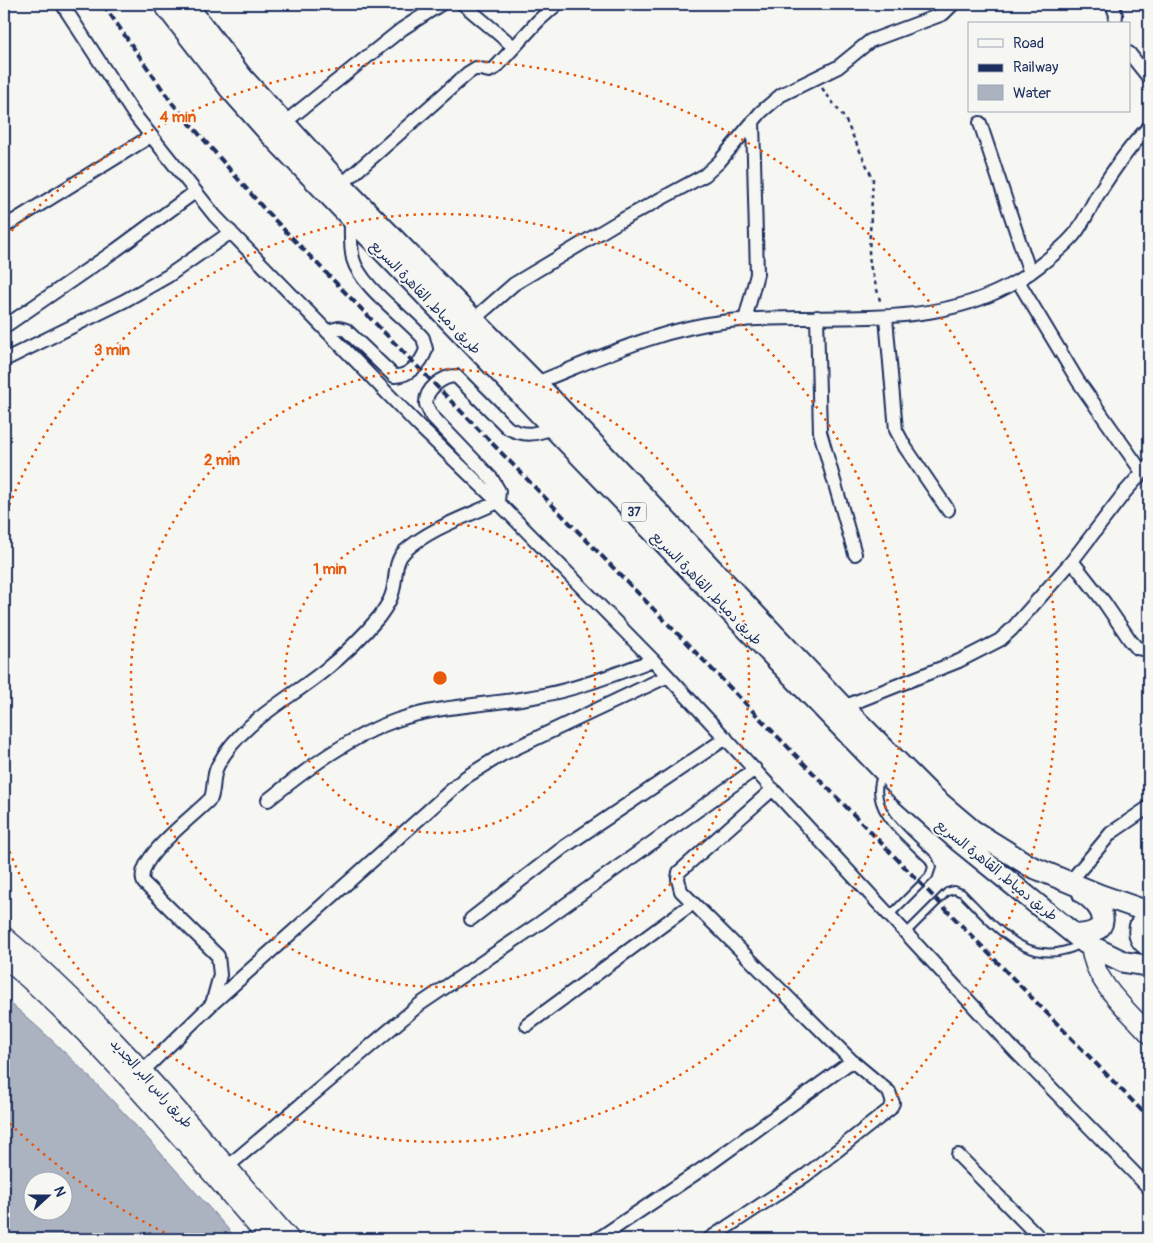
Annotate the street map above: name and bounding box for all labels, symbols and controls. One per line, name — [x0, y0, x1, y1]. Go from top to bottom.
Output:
legend — [968, 22, 1130, 112]
text: Road — [1013, 34, 1044, 53]
text: Railway — [1013, 58, 1059, 77]
text: Water — [1013, 84, 1052, 103]
text: 4 min — [160, 108, 197, 127]
street label: طريق دمياط, القاهرة السريع — [365, 237, 485, 359]
text: 3 min — [94, 341, 130, 360]
text: 2 min — [204, 451, 240, 470]
road number: 37 — [622, 502, 646, 522]
street label: طريق دمياط, القاهرة السريع — [646, 528, 766, 650]
text: 1 min — [313, 560, 347, 579]
centre of rings — [431, 669, 449, 687]
street label: طريق دمياط, القاهرة السريع — [931, 816, 1061, 926]
street label: طريق راس البر الجديد — [107, 1035, 196, 1132]
north arrow — [22, 1170, 72, 1220]
text: N — [50, 1184, 69, 1199]

